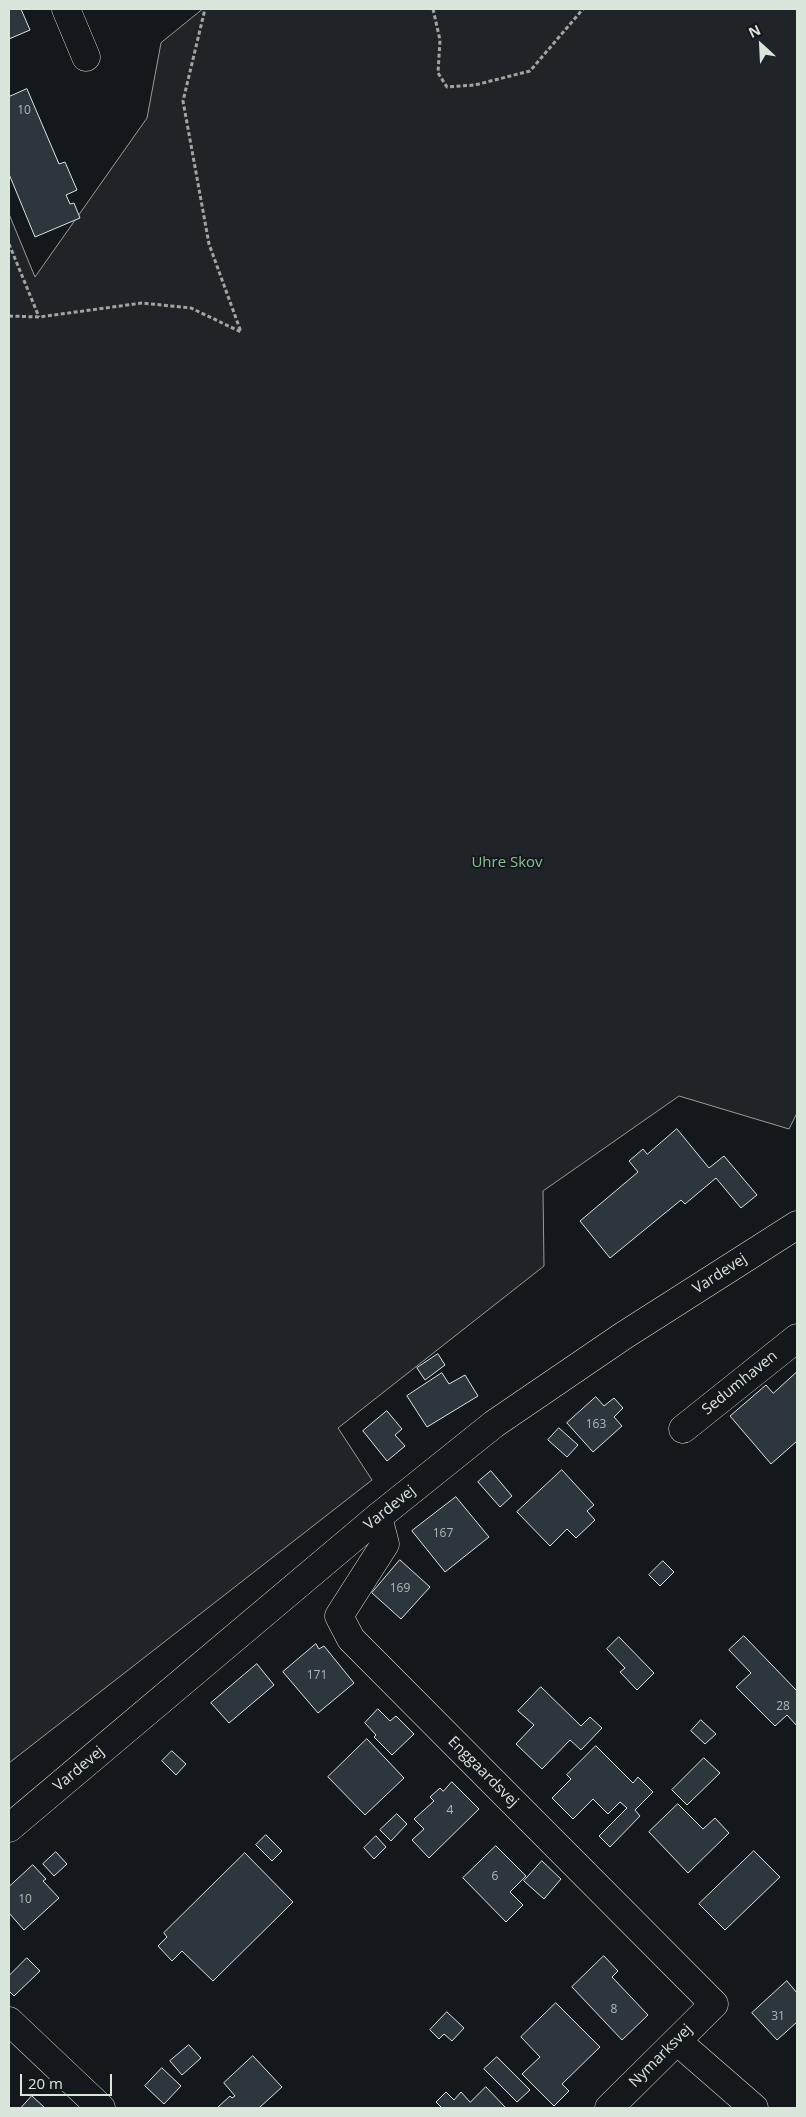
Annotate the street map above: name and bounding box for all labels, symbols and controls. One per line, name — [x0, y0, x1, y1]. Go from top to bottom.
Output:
north arrow — [736, 20, 786, 70]
text: N — [745, 20, 764, 42]
house number: 10 — [17, 104, 31, 118]
park label: Uhre Skov — [471, 854, 543, 872]
street label: Vardevej — [690, 1250, 750, 1298]
street label: Sedumhaven — [699, 1347, 781, 1419]
house number: 163 — [586, 1418, 606, 1432]
street label: Vardevej — [361, 1482, 419, 1534]
house number: 167 — [433, 1527, 453, 1541]
house number: 169 — [390, 1582, 410, 1596]
house number: 171 — [307, 1669, 327, 1683]
house number: 28 — [776, 1700, 790, 1714]
street label: Enggaardsvej — [444, 1733, 522, 1811]
street label: Vardevej — [50, 1743, 108, 1795]
house number: 4 — [447, 1804, 453, 1818]
house number: 6 — [492, 1870, 498, 1884]
house number: 10 — [18, 1893, 32, 1907]
house number: 8 — [611, 2003, 617, 2017]
house number: 31 — [771, 2010, 785, 2024]
street label: Nymarksvej — [626, 2021, 696, 2091]
scale bar — [22, 2064, 115, 2096]
text: 20 m — [28, 2073, 63, 2093]

